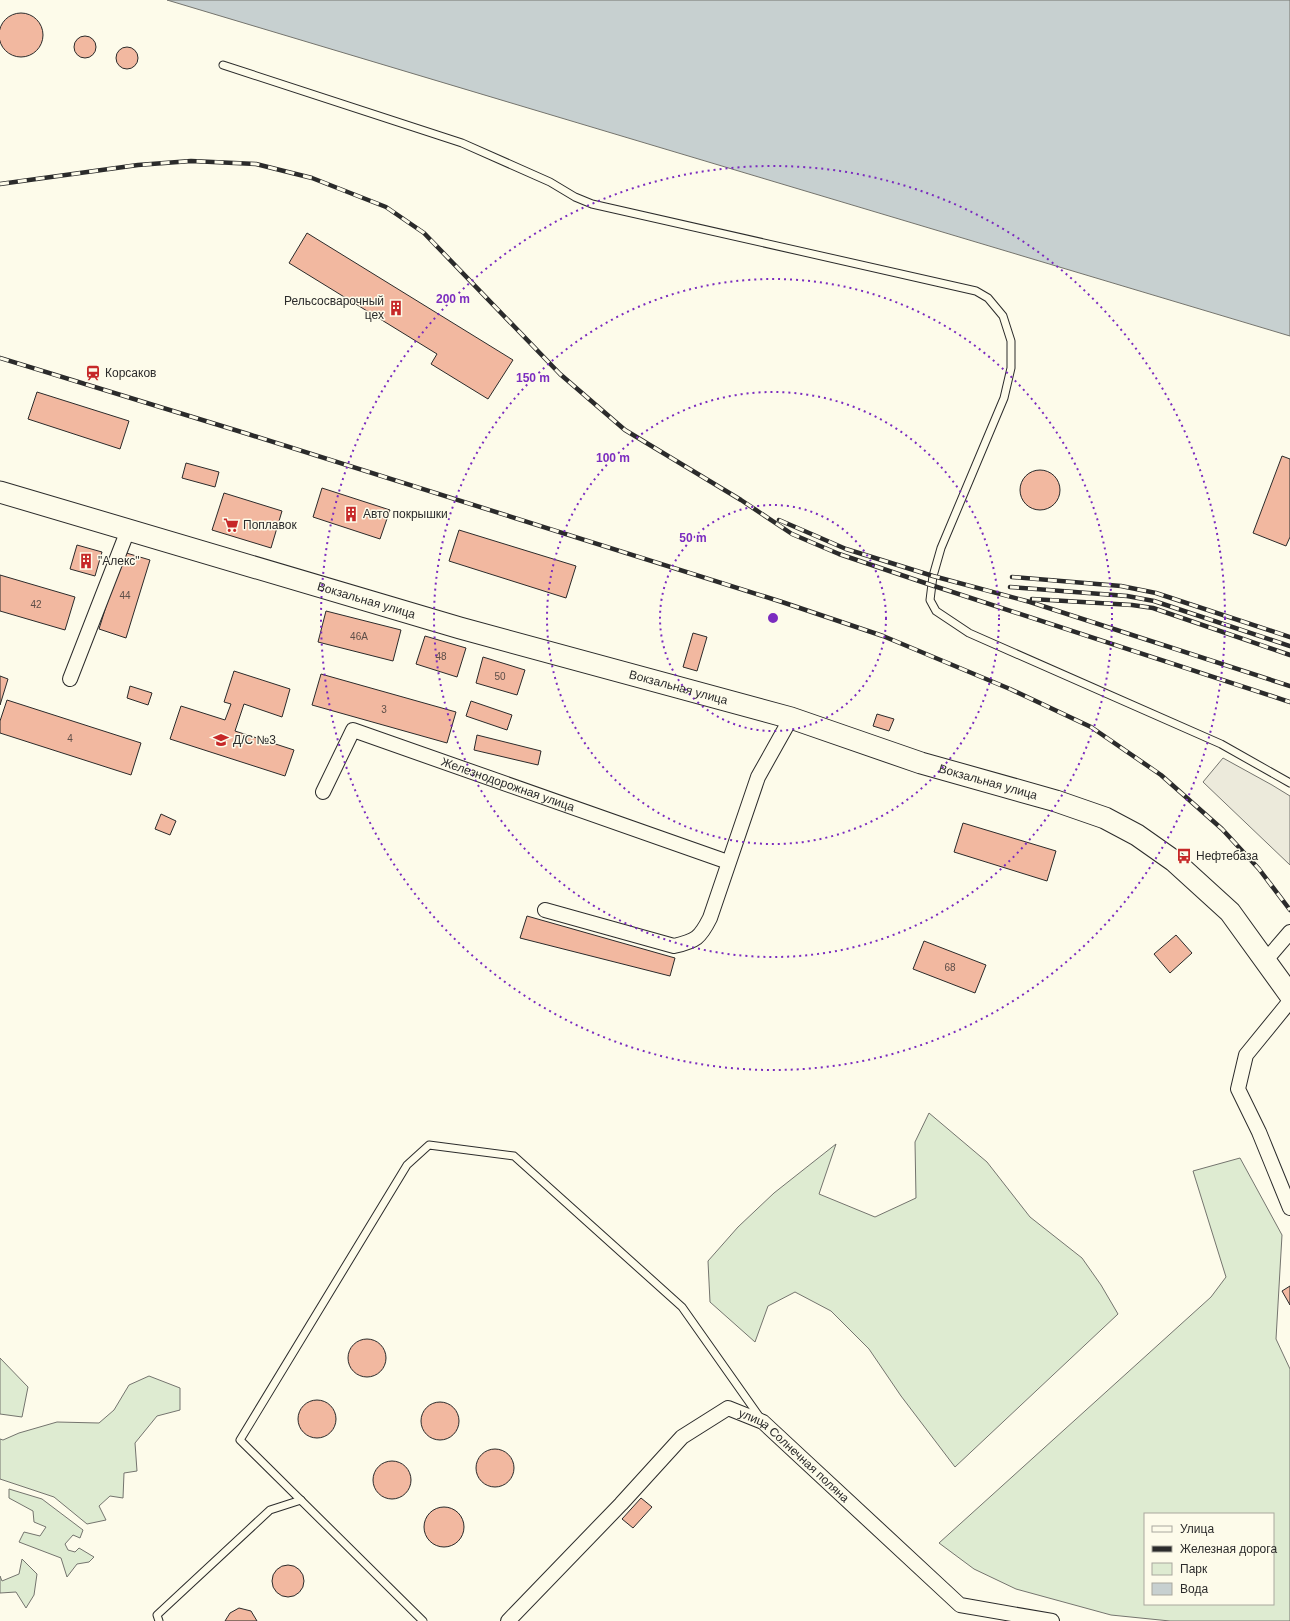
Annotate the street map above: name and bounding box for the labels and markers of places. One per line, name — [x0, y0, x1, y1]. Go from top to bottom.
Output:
place label: Рельсосварочный цех — [284, 294, 384, 322]
building icon: Рельсосварочный цех — [387, 299, 405, 317]
station icon: Корсаков — [84, 364, 102, 382]
place label: Корсаков — [105, 366, 156, 380]
building icon: Авто покрышки — [342, 505, 360, 523]
place label: Авто покрышки — [363, 507, 448, 521]
supermarket icon: Поплавок — [222, 516, 240, 534]
place label: Поплавок — [243, 518, 297, 532]
building icon: "Алекс" — [77, 552, 95, 570]
place label: "Алекс" — [98, 554, 140, 568]
centre of rings — [766, 611, 780, 625]
school or university icon: Д/С №3 — [212, 731, 230, 749]
place label: Д/С №3 — [233, 733, 276, 747]
bus stop icon: Нефтебаза — [1175, 847, 1193, 865]
place label: Нефтебаза — [1196, 849, 1258, 863]

